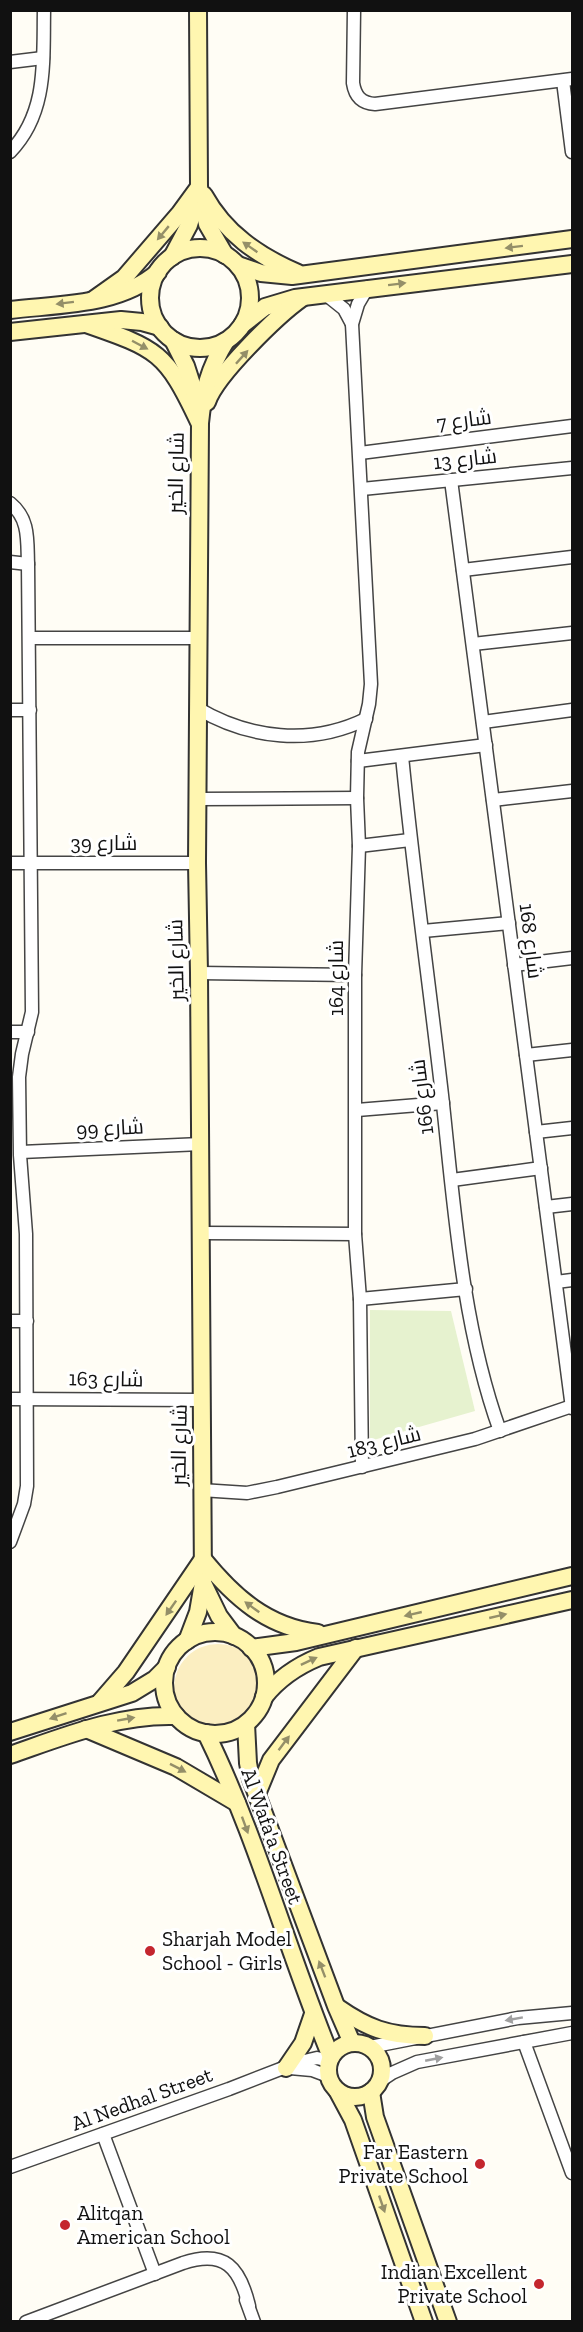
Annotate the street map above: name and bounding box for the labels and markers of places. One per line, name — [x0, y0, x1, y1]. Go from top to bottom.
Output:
place label: Sharjah Model School - Girls — [162, 1926, 292, 1975]
marker: Sharjah Model School - Girls — [143, 1944, 157, 1958]
place label: Far Eastern Private School — [338, 2139, 468, 2188]
marker: Far Eastern Private School — [473, 2157, 487, 2171]
place label: Alitqan American School — [77, 2200, 230, 2249]
marker: Alitqan American School — [58, 2218, 72, 2232]
place label: Indian Excellent Private School — [381, 2259, 527, 2308]
marker: Indian Excellent Private School — [532, 2277, 546, 2291]

